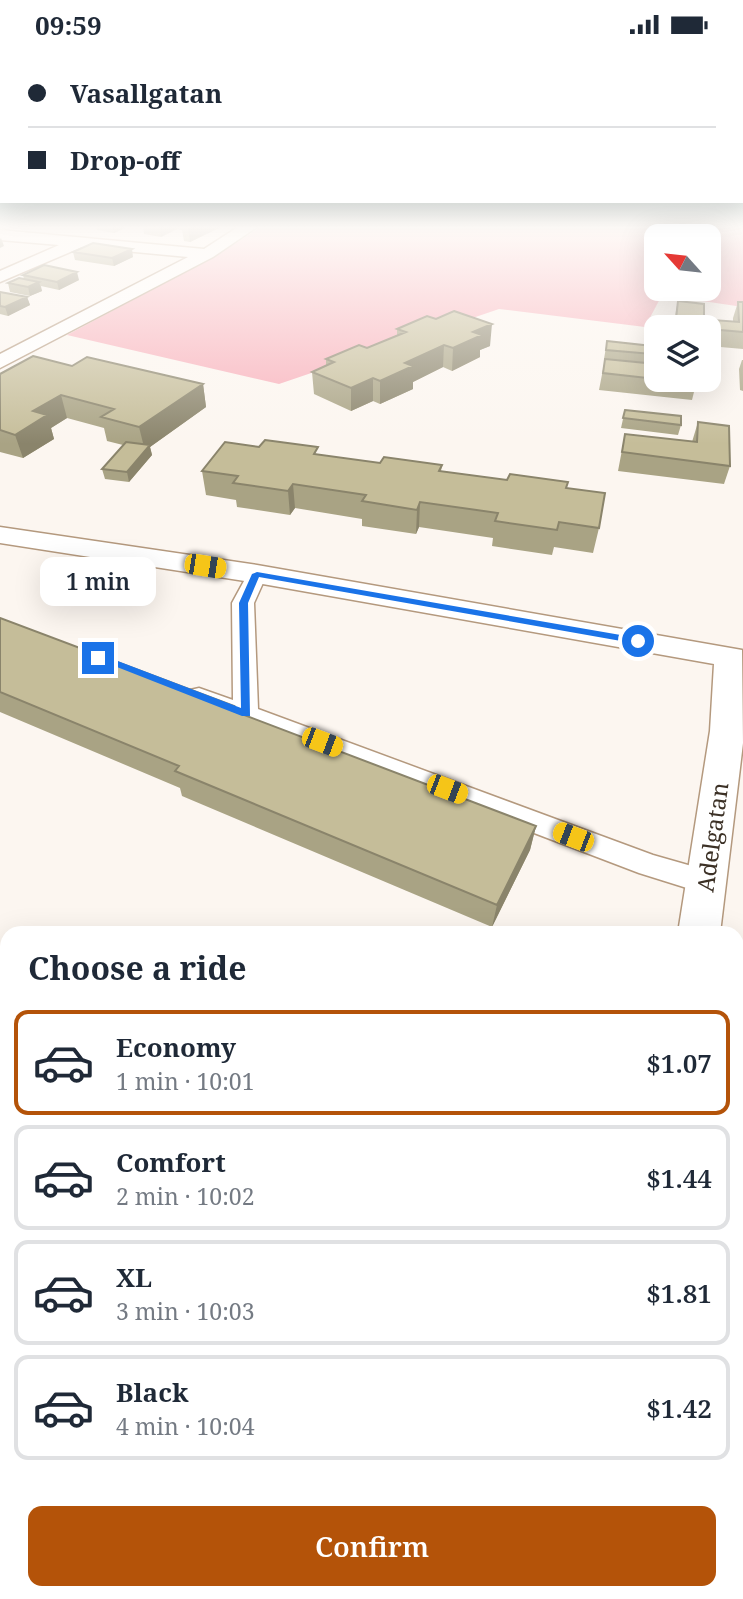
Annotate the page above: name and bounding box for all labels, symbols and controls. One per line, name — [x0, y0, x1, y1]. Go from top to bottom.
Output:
text: 09:59 — [35, 7, 102, 43]
text: Vasallgatan — [70, 75, 222, 111]
text: Drop-off — [70, 142, 180, 178]
north arrow — [644, 224, 721, 301]
map controls — [644, 224, 721, 392]
button: layers — [644, 315, 721, 392]
car — [183, 552, 228, 580]
callout: 1 min — [40, 557, 156, 605]
text: 1 min — [66, 565, 130, 597]
route start — [622, 625, 654, 657]
route end — [82, 642, 114, 674]
car — [299, 725, 346, 759]
car — [424, 772, 471, 806]
street label: Adelgatan — [688, 780, 736, 894]
car — [550, 820, 597, 854]
text: Choose a ride — [28, 946, 247, 989]
text: Economy — [116, 1029, 236, 1065]
icon: car — [32, 1031, 95, 1094]
text: $1.07 — [646, 1045, 712, 1081]
text: 1 min · 10:01 — [116, 1065, 254, 1097]
text: Comfort — [116, 1144, 226, 1180]
icon: car — [32, 1146, 95, 1209]
text: $1.44 — [646, 1160, 712, 1196]
text: 2 min · 10:02 — [116, 1180, 254, 1212]
text: XL — [116, 1259, 152, 1295]
icon: car — [32, 1261, 95, 1324]
text: $1.81 — [646, 1275, 712, 1311]
text: 3 min · 10:03 — [116, 1295, 254, 1327]
text: Black — [116, 1374, 189, 1410]
icon: car — [32, 1376, 95, 1439]
text: $1.42 — [646, 1390, 712, 1426]
text: 4 min · 10:04 — [116, 1410, 254, 1442]
button: Confirm — [28, 1506, 716, 1586]

